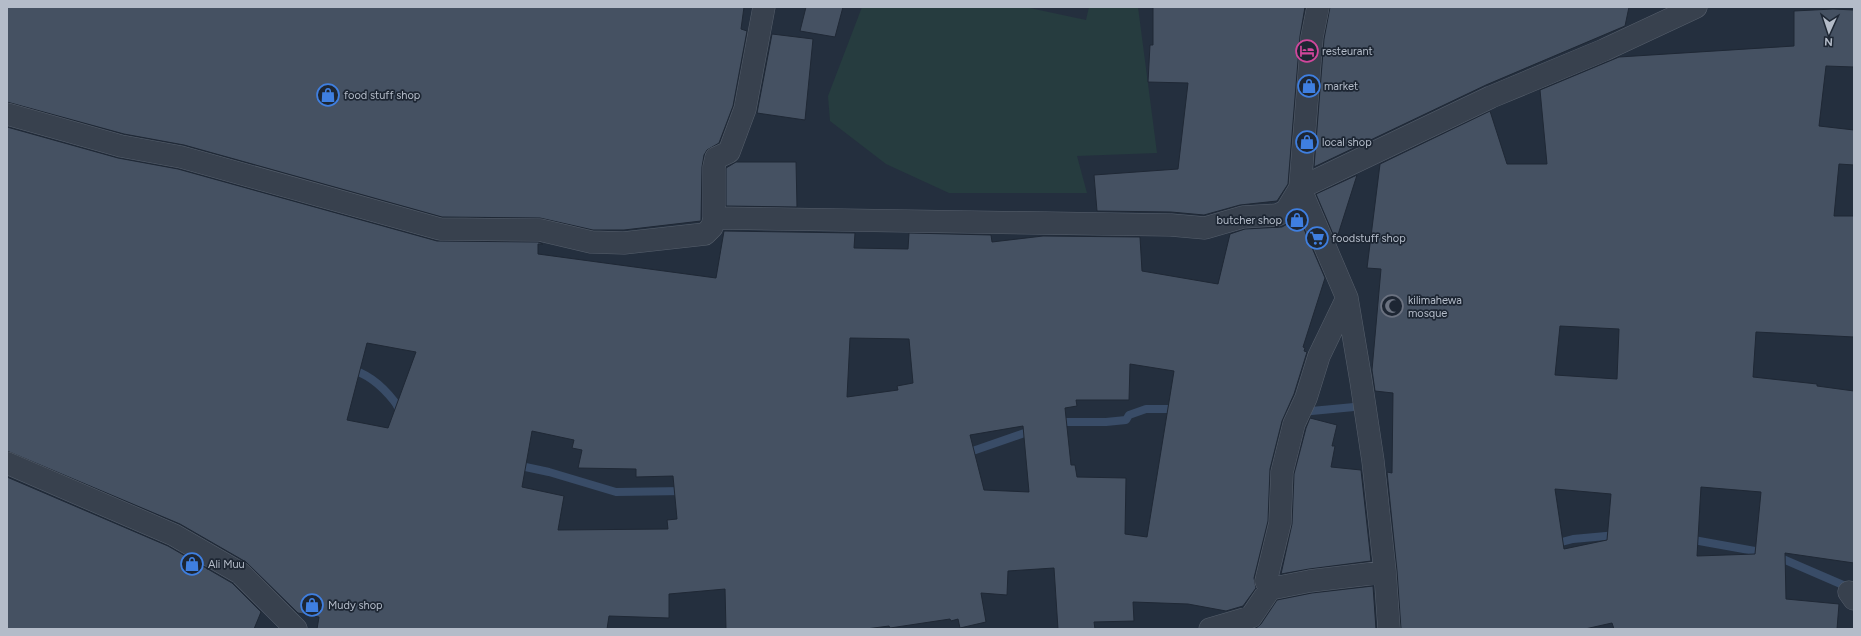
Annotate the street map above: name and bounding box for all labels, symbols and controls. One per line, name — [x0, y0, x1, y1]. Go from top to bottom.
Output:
north arrow — [1809, 12, 1849, 52]
text: N — [1824, 35, 1833, 48]
hotel icon: resteurant — [1294, 38, 1320, 64]
place label: resteurant — [1322, 45, 1373, 58]
shop icon: market — [1296, 73, 1322, 99]
place label: market — [1324, 80, 1358, 93]
shop icon: food stuff shop — [315, 82, 341, 108]
place label: food stuff shop — [344, 89, 421, 102]
shop icon: local shop — [1294, 129, 1320, 155]
place label: local shop — [1322, 136, 1372, 149]
shop icon: butcher shop — [1284, 207, 1310, 233]
place label: butcher shop — [1217, 214, 1282, 227]
supermarket icon: foodstuff shop — [1304, 225, 1330, 251]
place label: foodstuff shop — [1332, 232, 1406, 245]
mosque icon: kilimahewa mosque — [1379, 293, 1405, 319]
place label: kilimahewa mosque — [1408, 294, 1462, 320]
shop icon: Ali Muu — [179, 551, 205, 577]
place label: Ali Muu — [208, 558, 245, 571]
shop icon: Mudy shop — [299, 592, 325, 618]
place label: Mudy shop — [328, 599, 383, 612]

